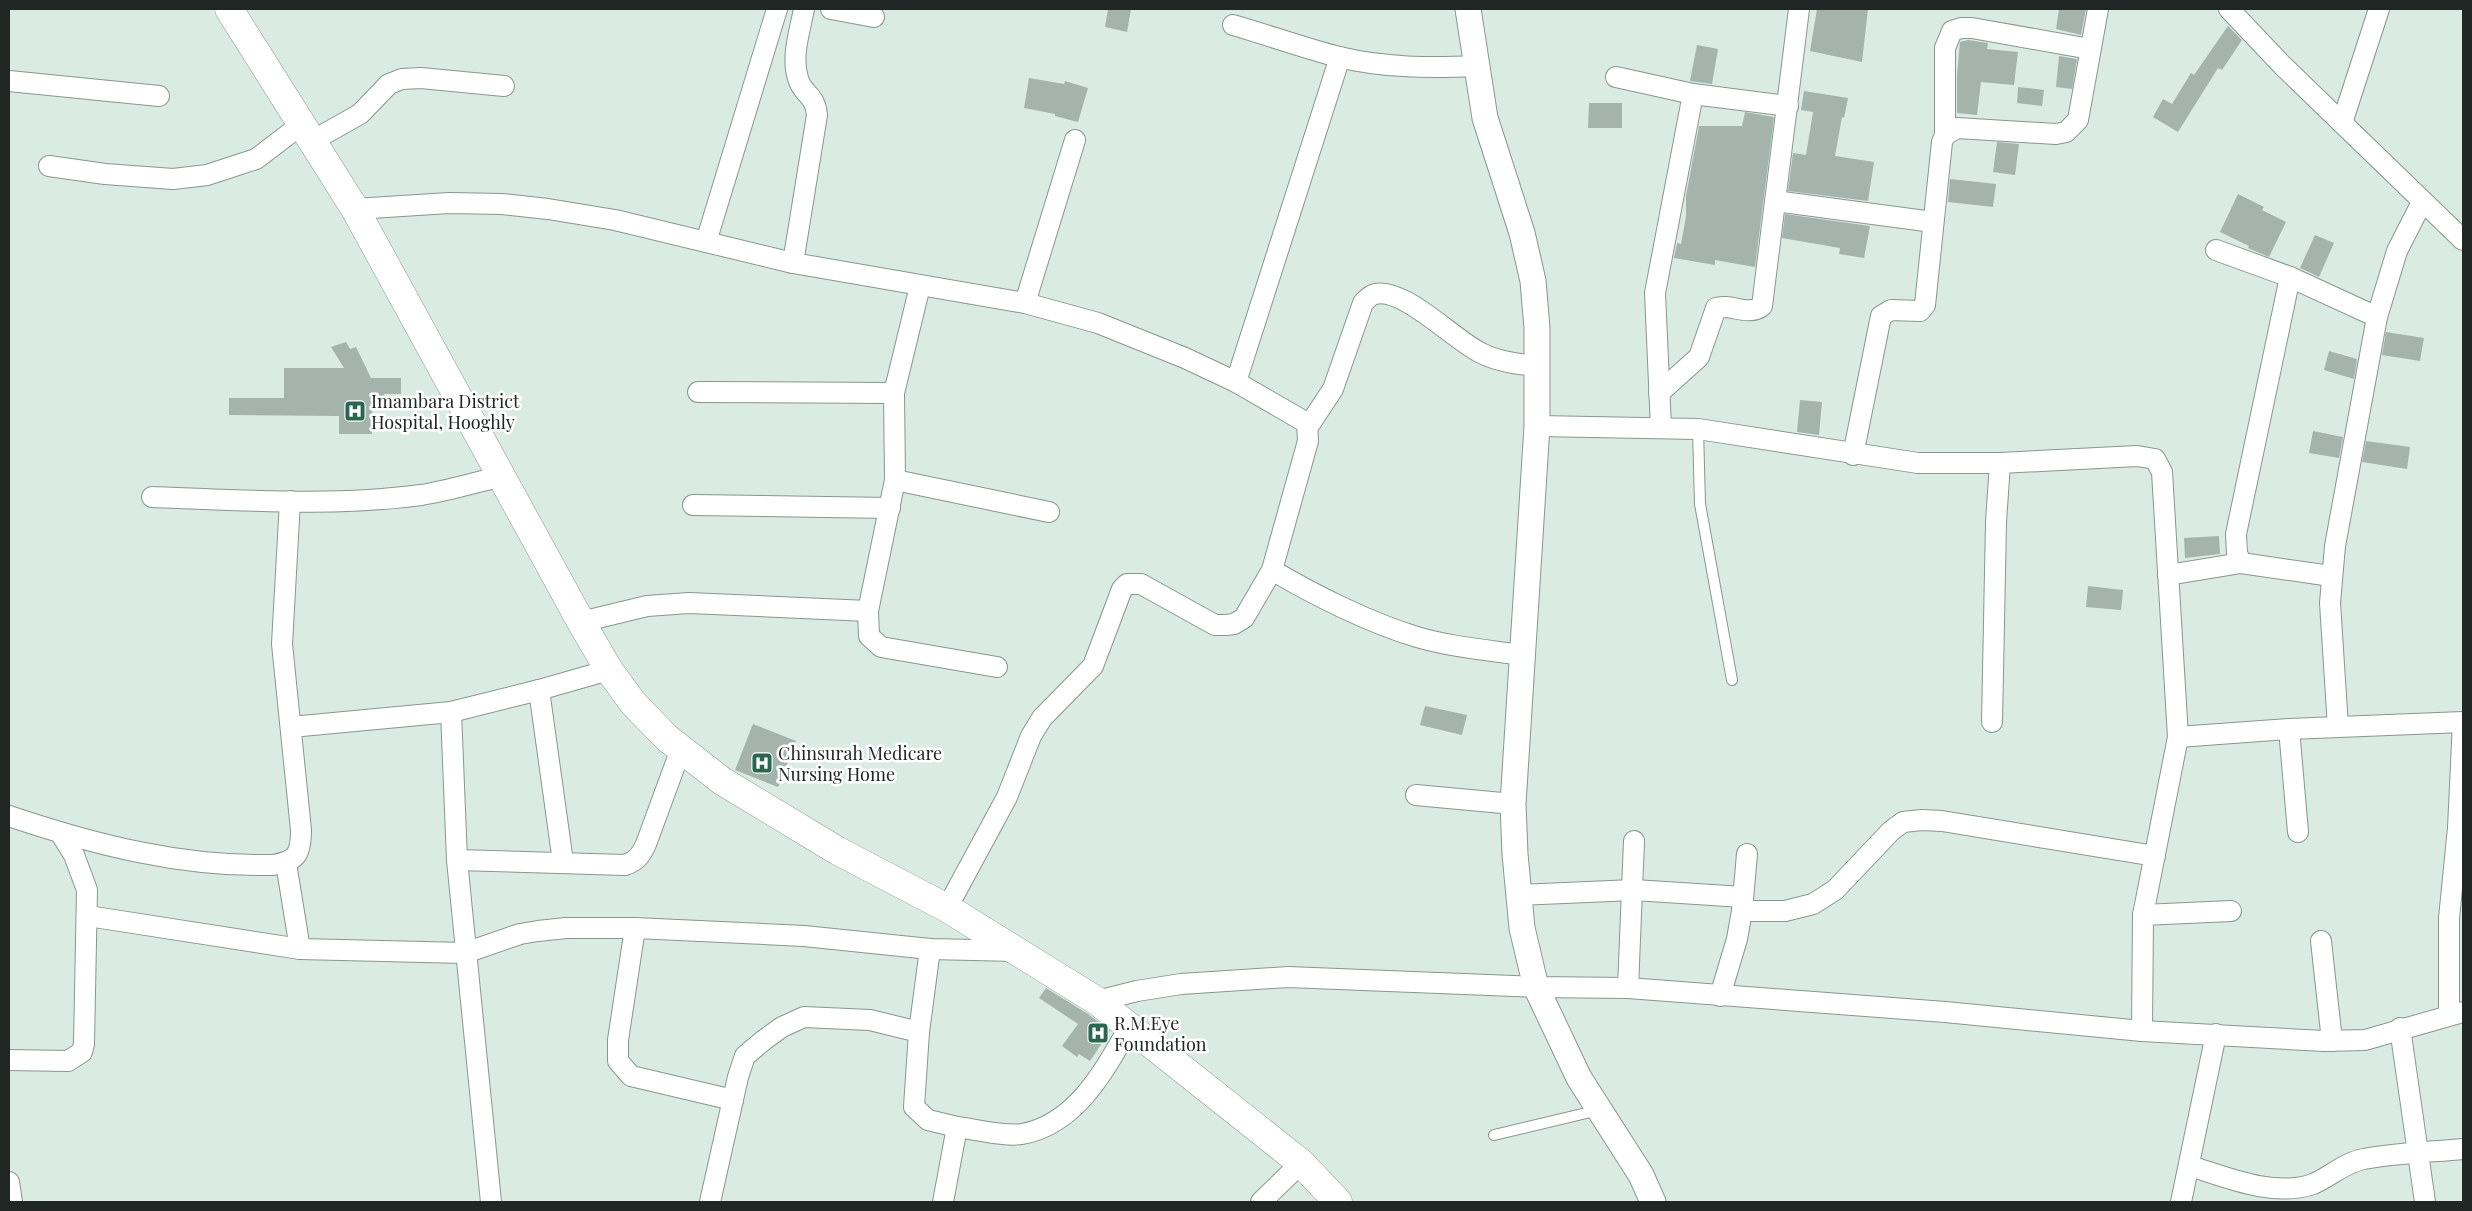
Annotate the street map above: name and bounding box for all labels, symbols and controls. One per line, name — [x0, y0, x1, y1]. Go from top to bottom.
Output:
place label: Imambara District Hospital, Hooghly — [371, 389, 520, 434]
hospital icon: Imambara District Hospital, Hooghly — [343, 399, 367, 423]
place label: Chinsurah Medicare Nursing Home — [778, 741, 942, 786]
hospital icon: Chinsurah Medicare Nursing Home — [750, 751, 774, 775]
place label: R.M.Eye Foundation — [1114, 1011, 1207, 1056]
hospital icon: R.M.Eye Foundation — [1086, 1021, 1110, 1045]

